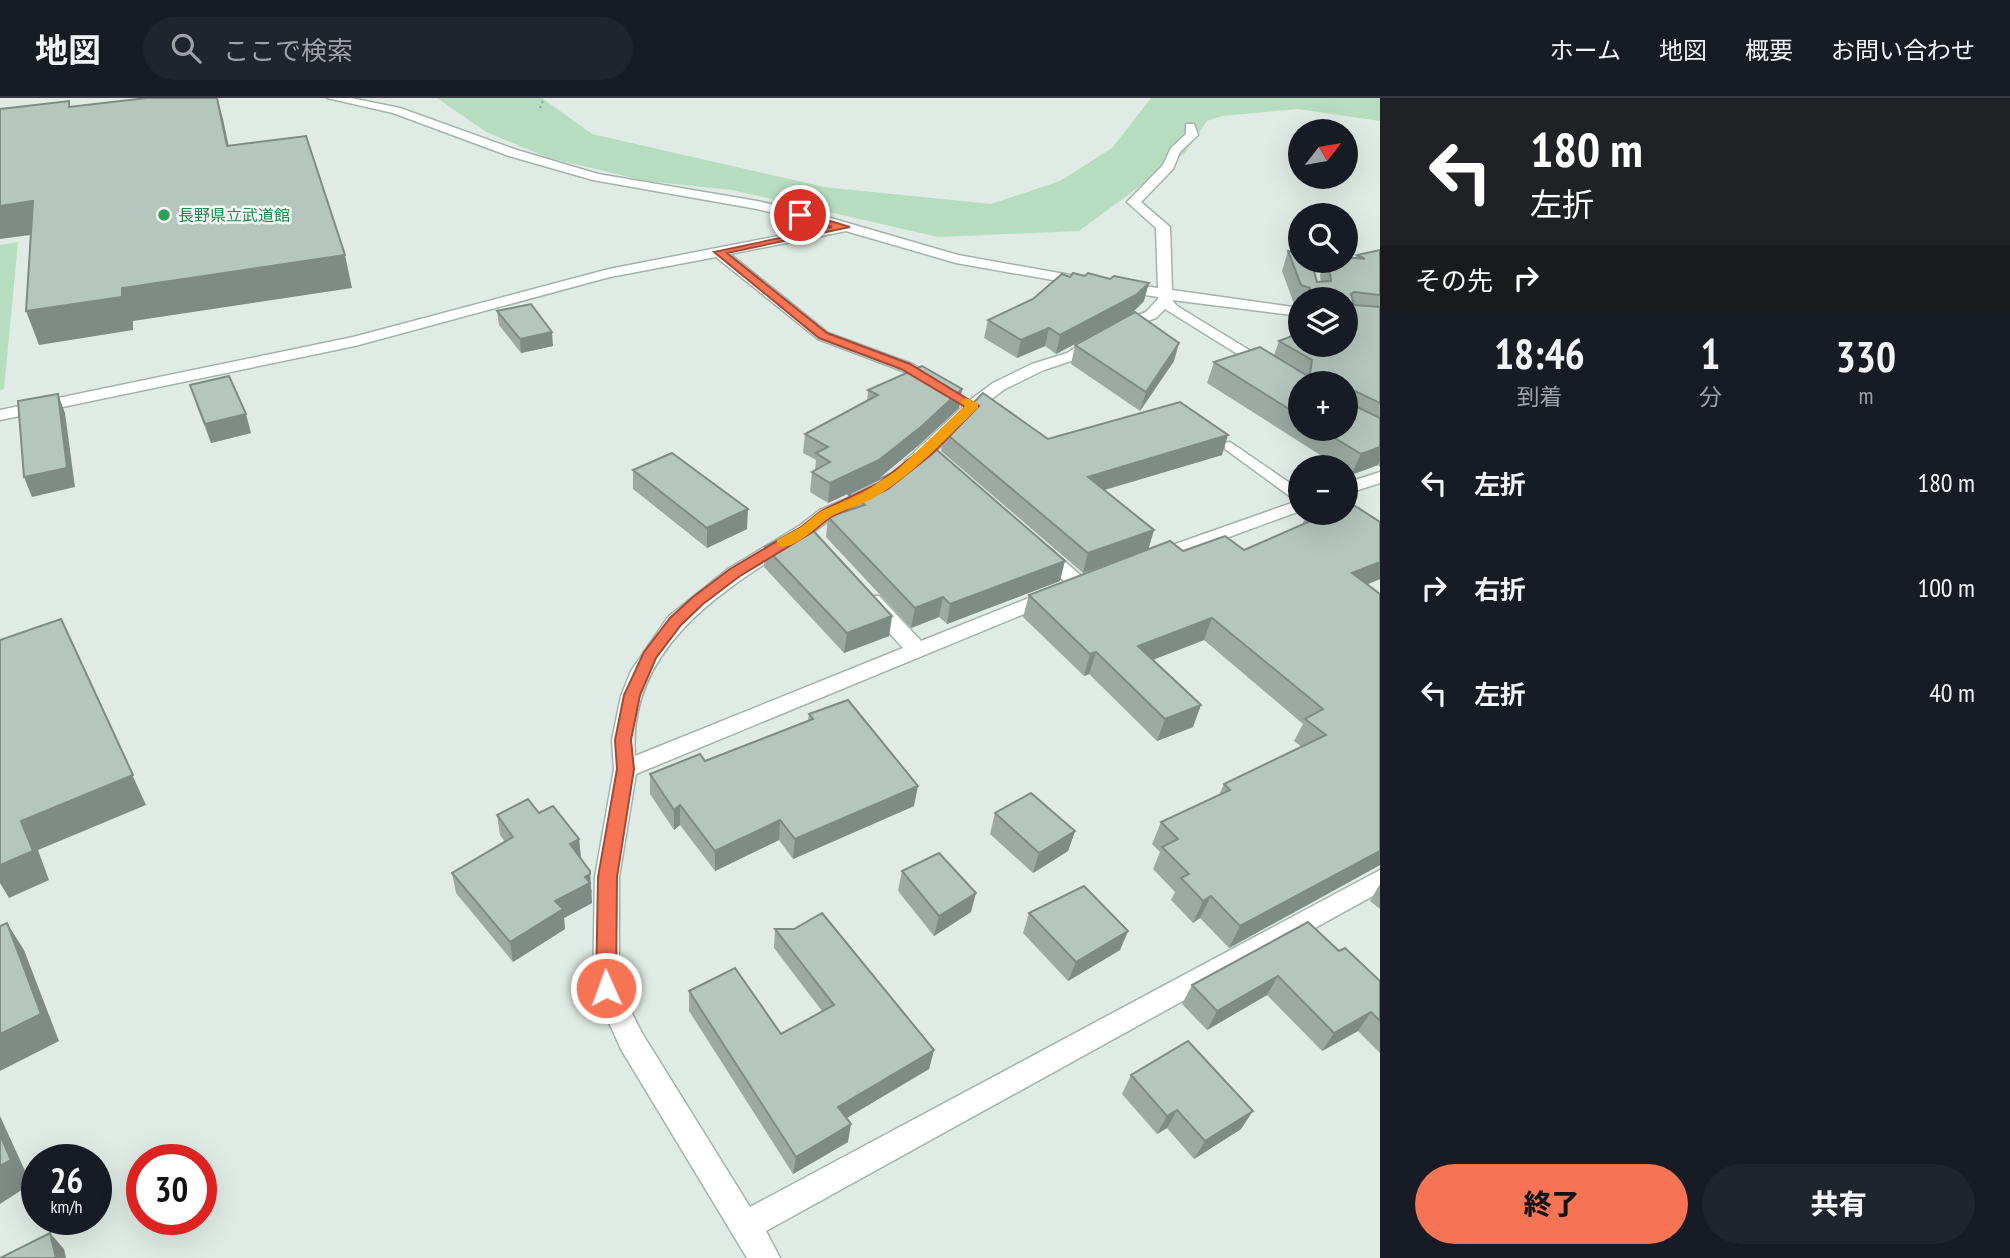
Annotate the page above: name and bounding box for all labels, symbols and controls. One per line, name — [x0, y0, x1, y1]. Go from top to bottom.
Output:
search box — [143, 17, 633, 80]
text: 地図 — [35, 28, 101, 71]
icon: search — [167, 29, 205, 67]
text: ここで検索 — [223, 34, 353, 67]
text: ホーム — [1550, 35, 1621, 66]
text: 地図 — [1659, 35, 1707, 66]
text: 概要 — [1745, 35, 1793, 66]
text: お問い合わせ — [1831, 35, 1975, 66]
text: 180 m — [1530, 117, 1643, 181]
north arrow — [1288, 119, 1358, 189]
map controls — [1288, 119, 1358, 525]
icon: left — [1415, 126, 1506, 217]
text: 左折 — [1530, 183, 1594, 225]
pin — [770, 185, 830, 245]
icon: arrive — [781, 196, 819, 234]
button: search — [1288, 203, 1358, 273]
place label: 長野県立武道館 — [178, 205, 290, 225]
marker: 長野県立武道館 — [156, 207, 172, 223]
icon: right — [1507, 259, 1545, 297]
text: その先 — [1415, 264, 1493, 297]
button: layers — [1288, 287, 1358, 357]
text: 18:46 — [1494, 326, 1585, 381]
text: 1 — [1700, 326, 1720, 381]
text: 330 — [1836, 329, 1896, 384]
button: + — [1288, 371, 1358, 441]
text: m — [1858, 381, 1873, 410]
text: 到着 — [1516, 382, 1562, 411]
text: 分 — [1699, 382, 1722, 411]
button: − — [1288, 455, 1358, 525]
icon: left — [1415, 464, 1453, 502]
text: 180 m — [1917, 466, 1975, 499]
text: 左折 — [1474, 468, 1526, 501]
icon: right — [1415, 569, 1453, 607]
text: 100 m — [1917, 571, 1975, 604]
text: 右折 — [1474, 573, 1526, 606]
icon: left — [1415, 674, 1453, 712]
text: 40 m — [1929, 676, 1975, 709]
text: 左折 — [1474, 678, 1526, 711]
position arrow — [569, 951, 643, 1025]
speed limit sign: 30 — [126, 1144, 217, 1235]
text: 26 — [50, 1157, 83, 1203]
button: 終了 — [1415, 1164, 1688, 1244]
button: 共有 — [1702, 1164, 1975, 1244]
text: km/h — [51, 1195, 82, 1218]

